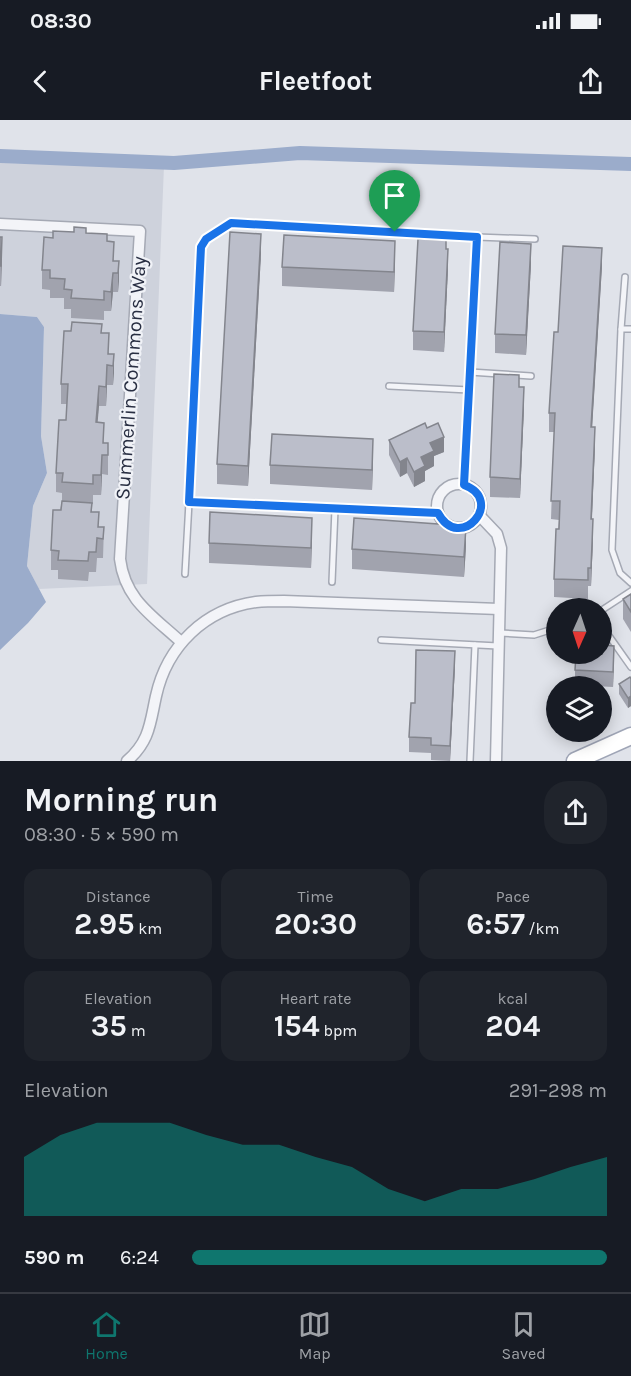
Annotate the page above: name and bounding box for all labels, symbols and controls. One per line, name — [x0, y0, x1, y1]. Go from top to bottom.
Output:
text: 08:30 — [30, 8, 92, 34]
icon: back — [24, 65, 57, 98]
text: Fleetfoot — [259, 65, 372, 97]
icon: share — [574, 65, 607, 98]
pin — [369, 170, 420, 232]
icon: arrive — [378, 179, 411, 212]
street label: Summerlin Commons Way — [111, 256, 151, 500]
north arrow — [546, 598, 612, 664]
map controls — [546, 598, 612, 742]
button: layers — [546, 676, 612, 742]
text: Morning run — [24, 781, 218, 819]
button: share — [544, 781, 607, 844]
text: 08:30 · 5 × 590 m — [24, 823, 179, 846]
text: Distance — [86, 887, 151, 906]
text: Time — [298, 887, 333, 906]
text: Pace — [496, 887, 530, 906]
text: 2.95 — [74, 906, 134, 942]
text: 20:30 — [274, 906, 357, 942]
text: 6:57 — [466, 906, 525, 942]
text: km — [134, 919, 162, 938]
text: /km — [525, 919, 560, 938]
text: Elevation — [84, 989, 152, 1008]
text: Heart rate — [279, 989, 352, 1008]
text: kcal — [498, 989, 528, 1008]
text: 35 — [91, 1008, 127, 1044]
text: 154 — [274, 1008, 320, 1044]
text: 204 — [485, 1008, 540, 1044]
text: m — [127, 1021, 146, 1040]
text: bpm — [320, 1021, 357, 1040]
text: Elevation — [24, 1079, 109, 1102]
text: 291–298 m — [509, 1079, 607, 1102]
text: 590 m — [24, 1246, 85, 1269]
text: 6:24 — [120, 1246, 159, 1269]
tab: Home — [85, 1308, 128, 1363]
tab: Map — [298, 1308, 331, 1363]
tab: Saved — [502, 1308, 546, 1363]

